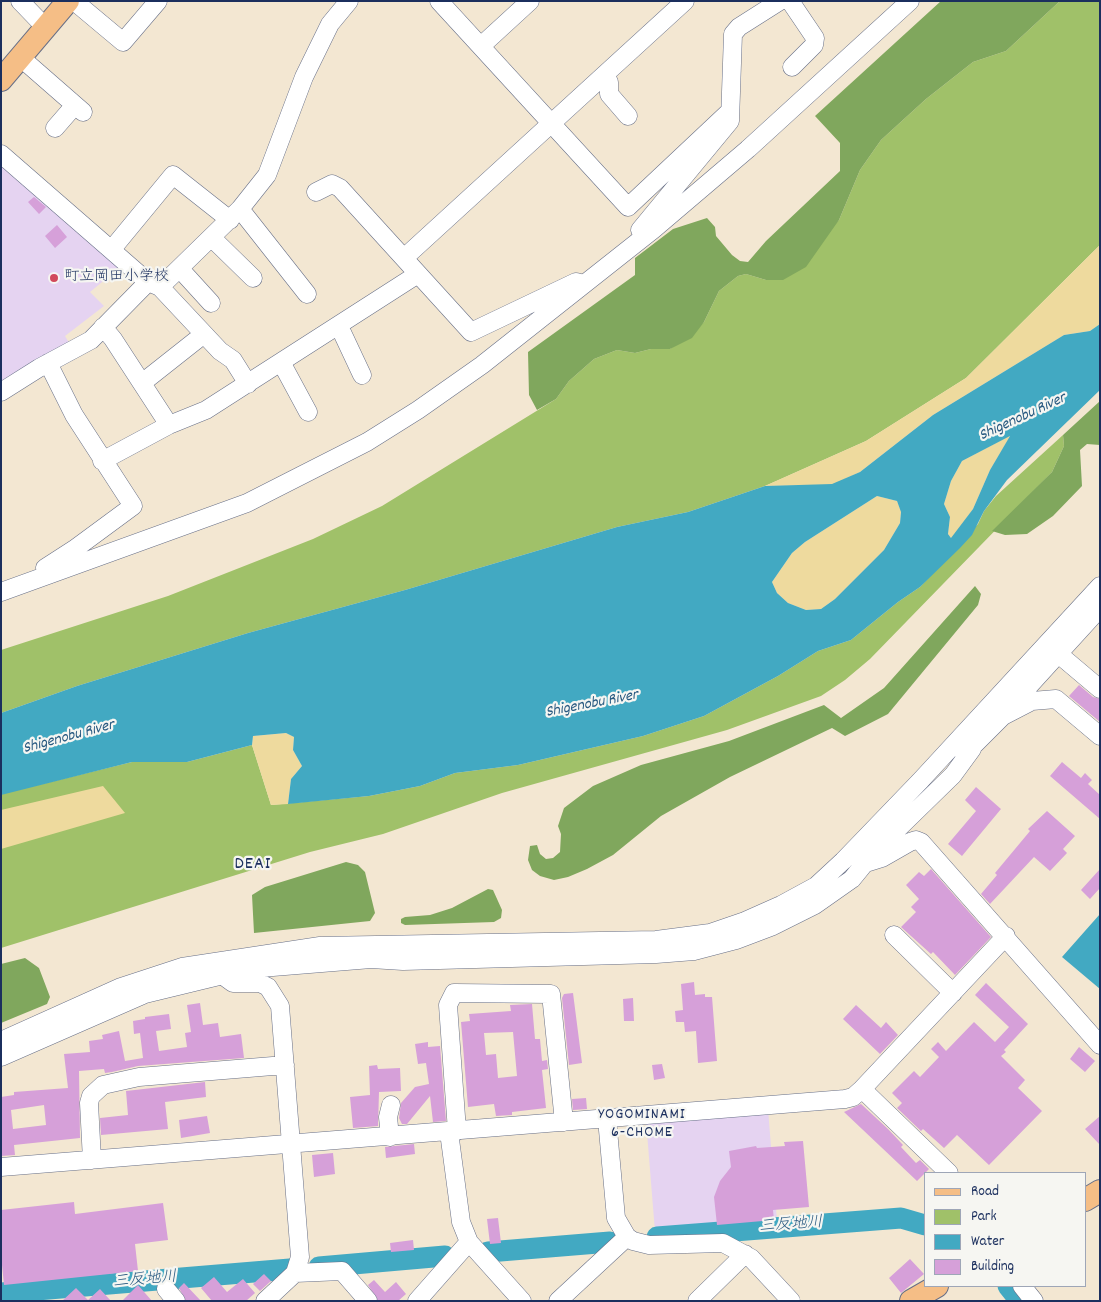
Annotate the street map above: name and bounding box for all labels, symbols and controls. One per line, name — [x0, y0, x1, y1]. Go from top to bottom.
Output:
place label: 町立岡田小学校 — [64, 269, 169, 287]
marker: 町立岡田小学校 — [48, 272, 60, 284]
water label: Shigenobu River — [976, 389, 1070, 447]
water label: Shigenobu River — [544, 687, 640, 723]
water label: Shigenobu River — [21, 717, 117, 759]
district label: DEAI — [234, 855, 272, 877]
district label: YOGOMINAMI 6-CHOME — [597, 1106, 687, 1144]
legend — [924, 1172, 1086, 1287]
text: Road — [971, 1181, 999, 1203]
text: Park — [971, 1206, 997, 1228]
water label: 三反地川 — [758, 1214, 824, 1238]
text: Water — [971, 1231, 1004, 1253]
text: Building — [971, 1256, 1014, 1278]
water label: 三反地川 — [112, 1269, 178, 1293]

